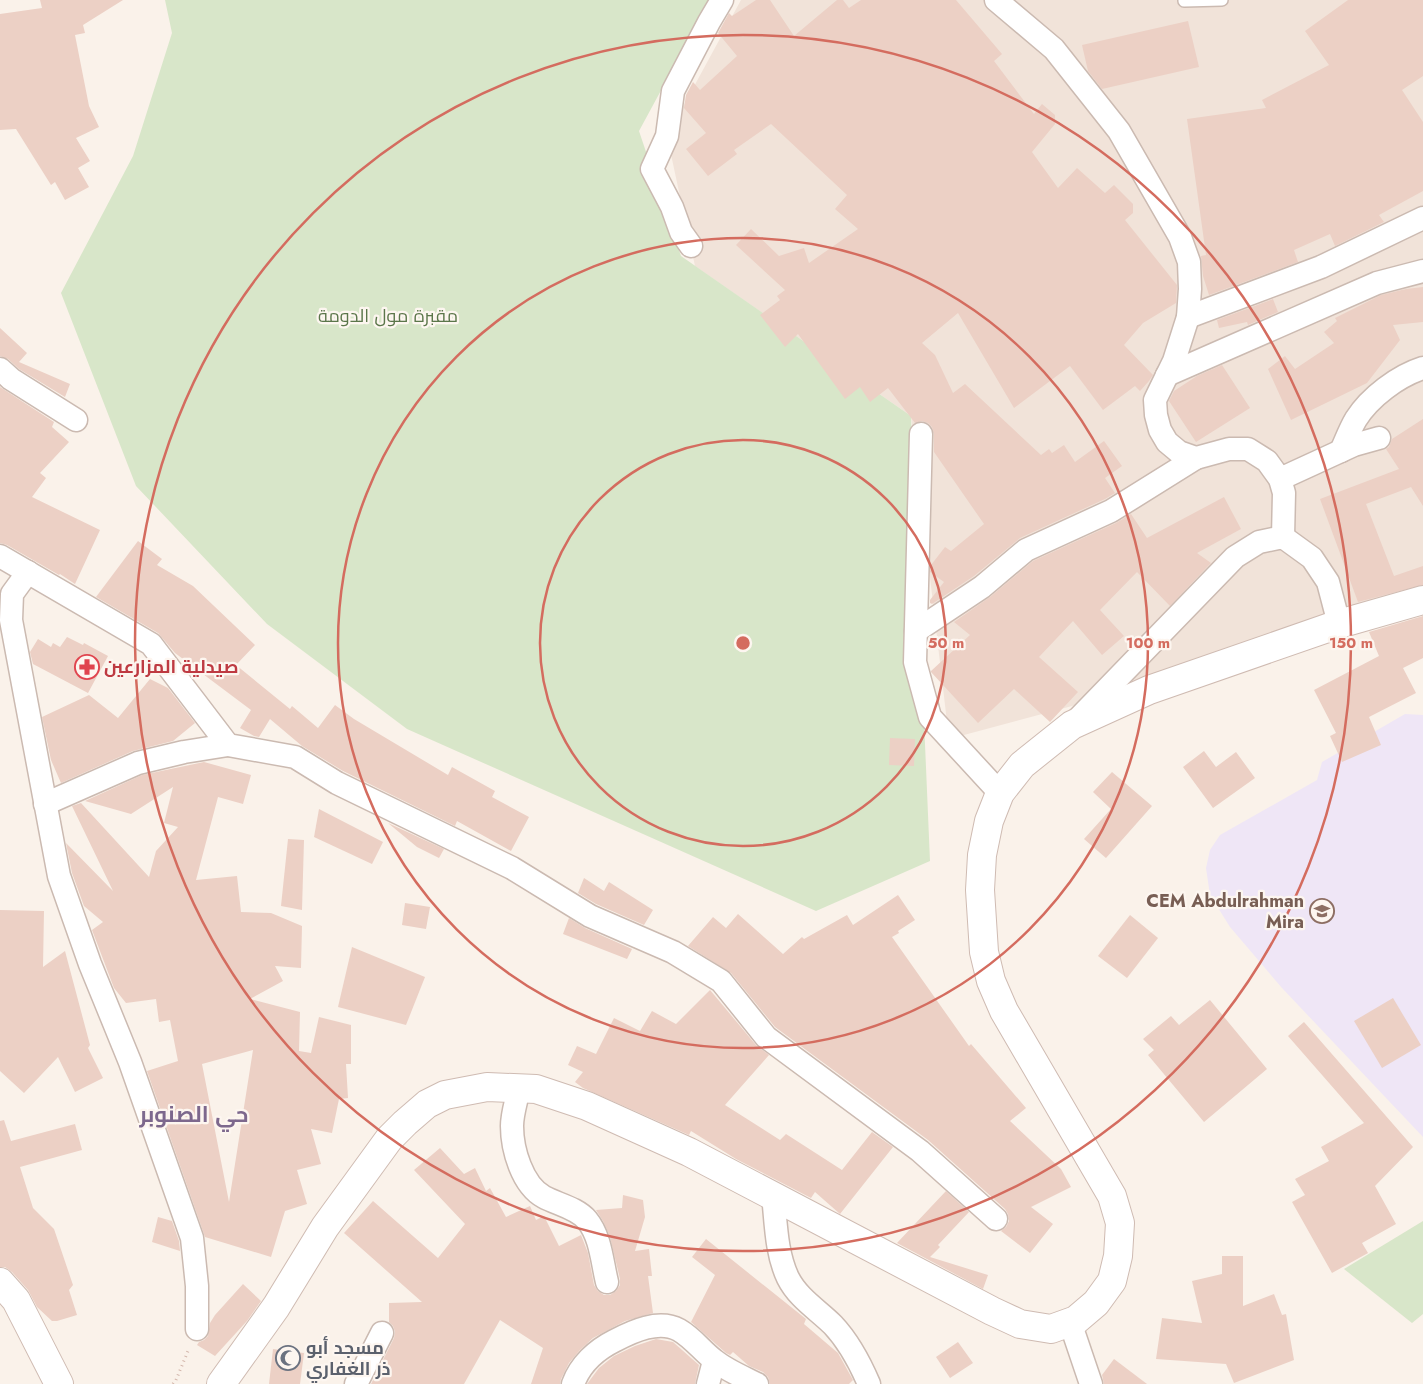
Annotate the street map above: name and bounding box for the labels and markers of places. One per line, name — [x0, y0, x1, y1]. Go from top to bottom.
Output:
centre of rings — [734, 634, 752, 652]
pharmacy icon: صيدلية المزارعين — [74, 654, 100, 680]
place label: صيدلية المزارعين — [104, 654, 238, 680]
place label: CEM Abdulrahman Mira — [1146, 888, 1304, 935]
school or university icon: CEM Abdulrahman Mira — [1309, 898, 1335, 924]
place label: مسجد أبو ذر الغفاري — [306, 1335, 391, 1383]
mosque icon: مسجد أبو ذر الغفاري — [275, 1345, 301, 1371]

